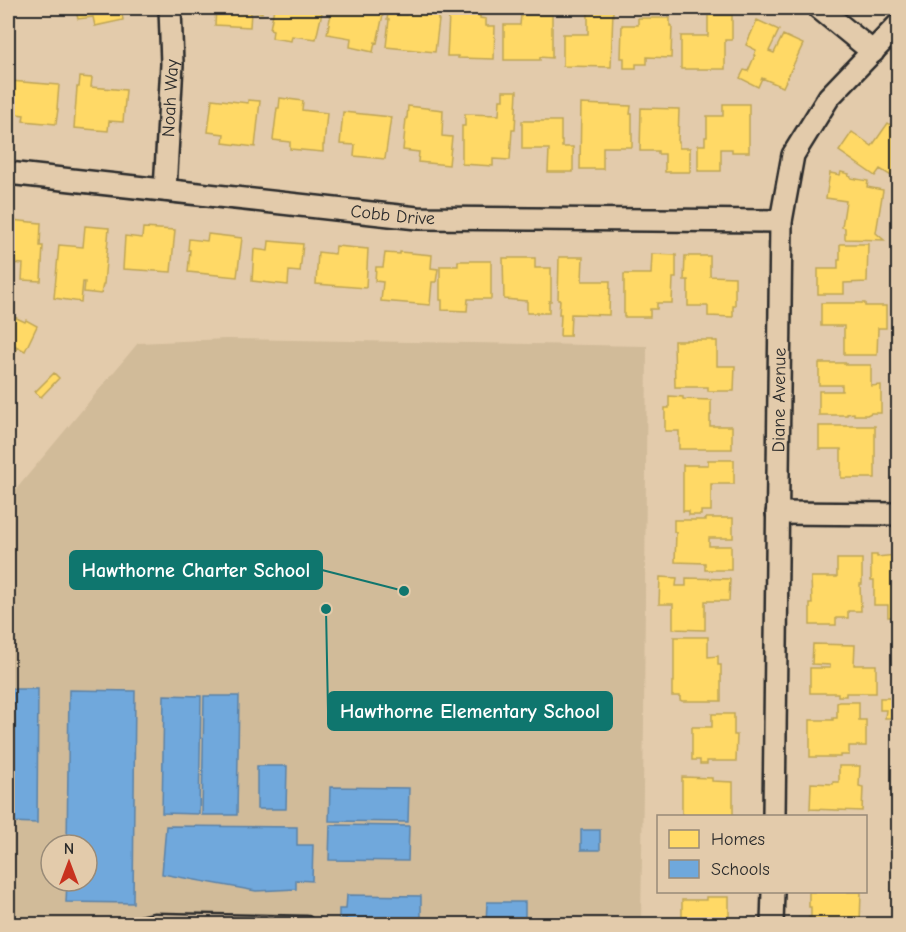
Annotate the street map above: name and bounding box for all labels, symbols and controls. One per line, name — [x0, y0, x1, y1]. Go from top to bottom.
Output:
street label: Noah Way — [157, 58, 183, 138]
street label: Cobb Drive — [349, 200, 435, 229]
street label: Diane Avenue — [768, 348, 790, 452]
callout: Hawthorne Charter School — [70, 551, 322, 589]
text: Hawthorne Charter School — [82, 559, 310, 582]
callout: Hawthorne Elementary School — [328, 692, 612, 730]
text: Hawthorne Elementary School — [340, 700, 600, 723]
legend — [657, 815, 867, 893]
text: Homes — [711, 829, 765, 850]
north arrow — [39, 833, 99, 893]
text: N — [64, 840, 74, 858]
text: Schools — [711, 859, 770, 880]

